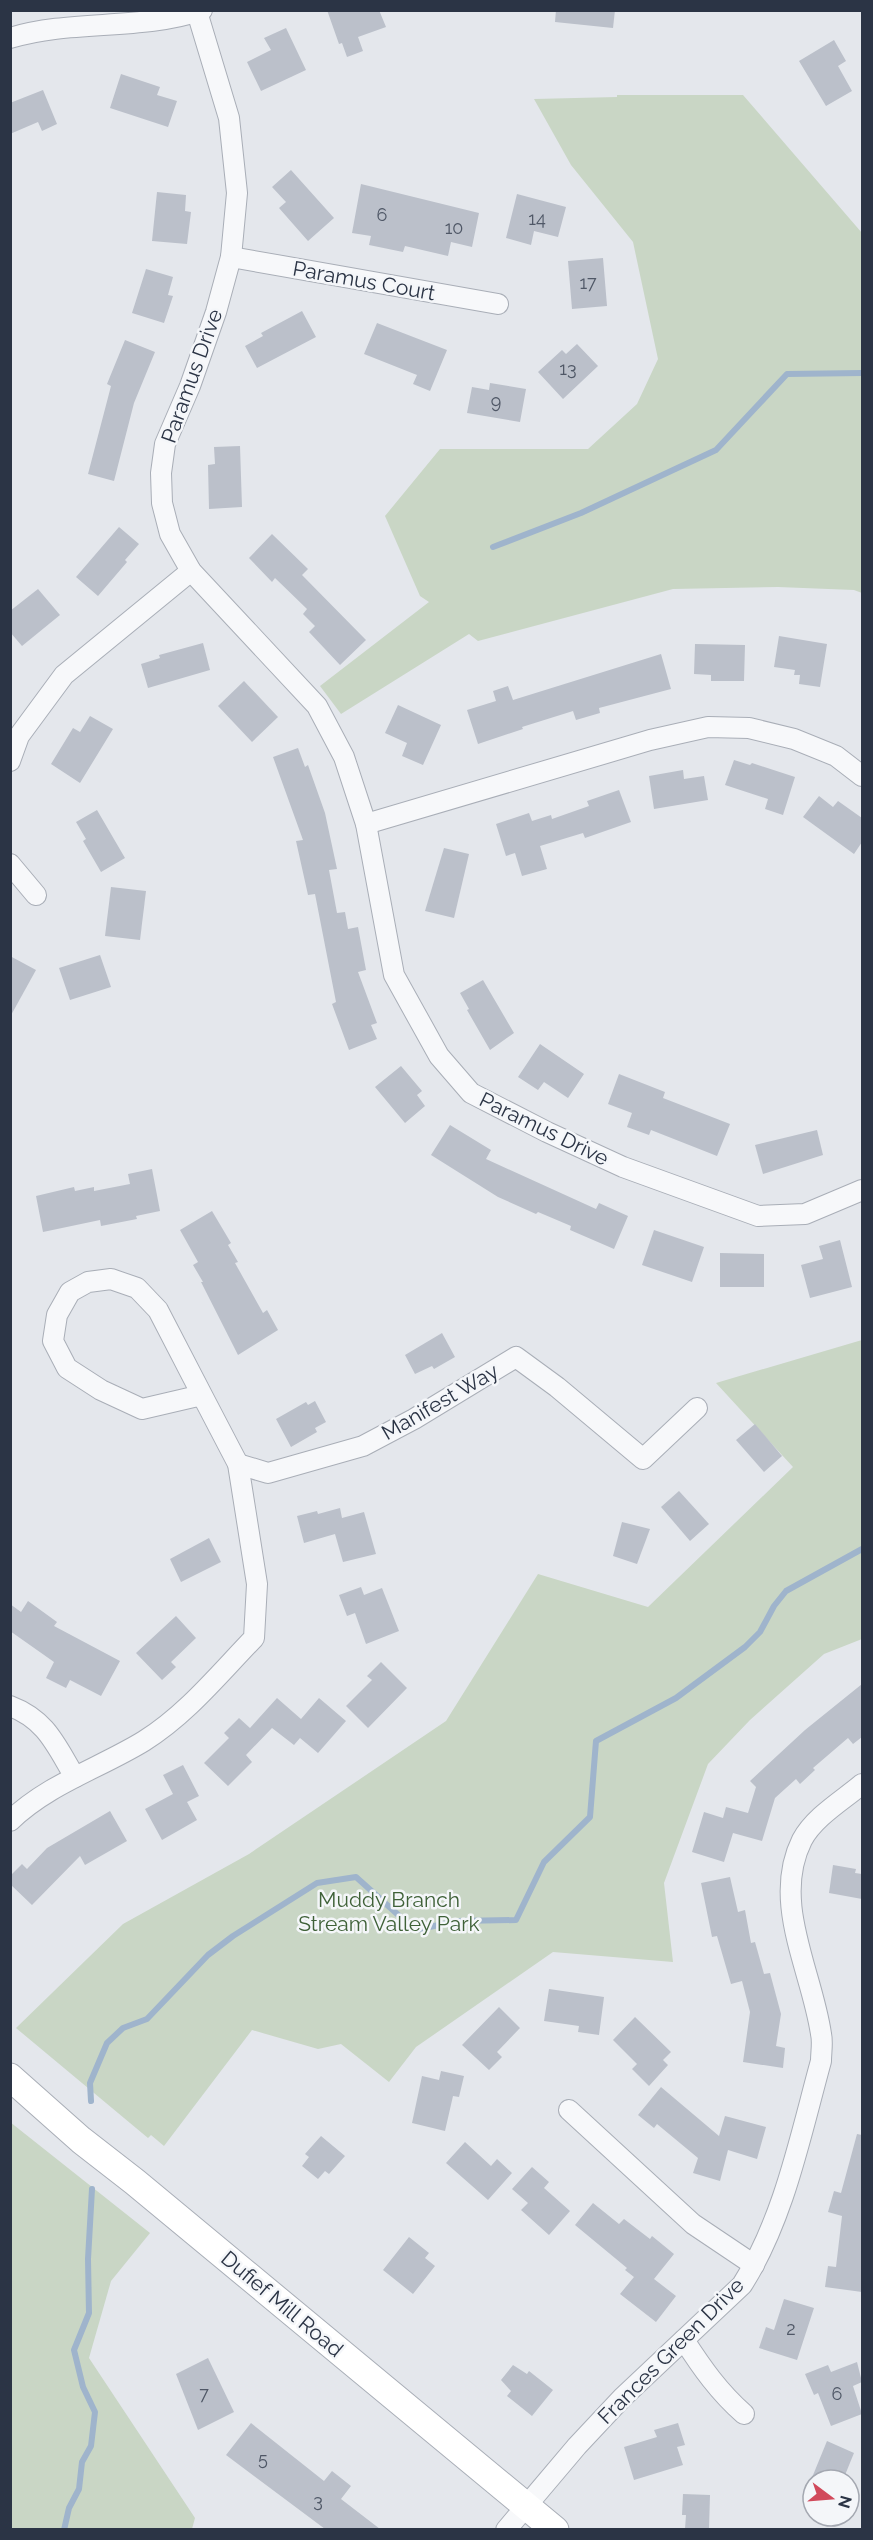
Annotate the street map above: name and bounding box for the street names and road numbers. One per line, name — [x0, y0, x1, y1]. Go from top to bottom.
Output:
street label: Paramus Court — [291, 256, 437, 305]
street label: Paramus Drive — [156, 306, 227, 446]
street label: Paramus Drive — [476, 1087, 613, 1171]
street label: Manifest Way — [377, 1358, 503, 1445]
street label: Dufief Mill Road — [216, 2245, 348, 2362]
street label: Frances Green Drive — [592, 2272, 749, 2429]

